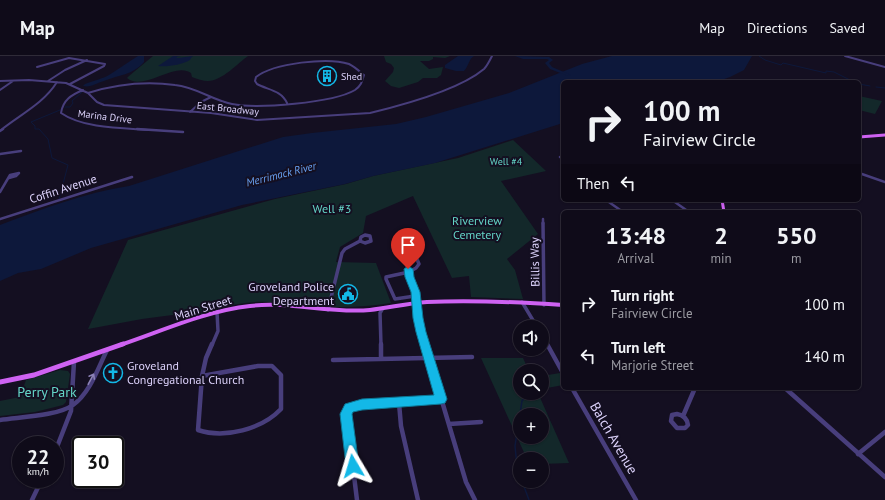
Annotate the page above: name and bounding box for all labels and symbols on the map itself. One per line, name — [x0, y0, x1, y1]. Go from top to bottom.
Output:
building icon: Shed — [316, 65, 338, 87]
place label: Shed — [341, 70, 362, 83]
street label: East Broadway — [196, 99, 260, 118]
street label: Marina Drive — [77, 107, 133, 126]
park label: Well #4 — [490, 155, 523, 168]
water label: Merrimack River — [245, 158, 319, 189]
street label: Coffin Avenue — [27, 171, 98, 206]
park label: Well #3 — [313, 201, 351, 216]
park label: Riverview Cemetery — [452, 213, 502, 242]
pin — [391, 228, 425, 269]
street label: Billis Way — [527, 237, 542, 287]
place label: Groveland Police Department — [248, 279, 334, 308]
public building icon: Groveland Police Department — [337, 283, 359, 305]
street label: Main Street — [172, 292, 233, 323]
place label: Groveland Congregational Church — [127, 358, 244, 387]
church icon: Groveland Congregational Church — [102, 362, 124, 384]
one-way arrow — [88, 373, 96, 385]
park label: Perry Park — [17, 383, 77, 401]
street label: Balch Avenue — [586, 399, 642, 477]
speed limit sign: 30 — [72, 436, 124, 488]
position arrow — [332, 445, 374, 487]

